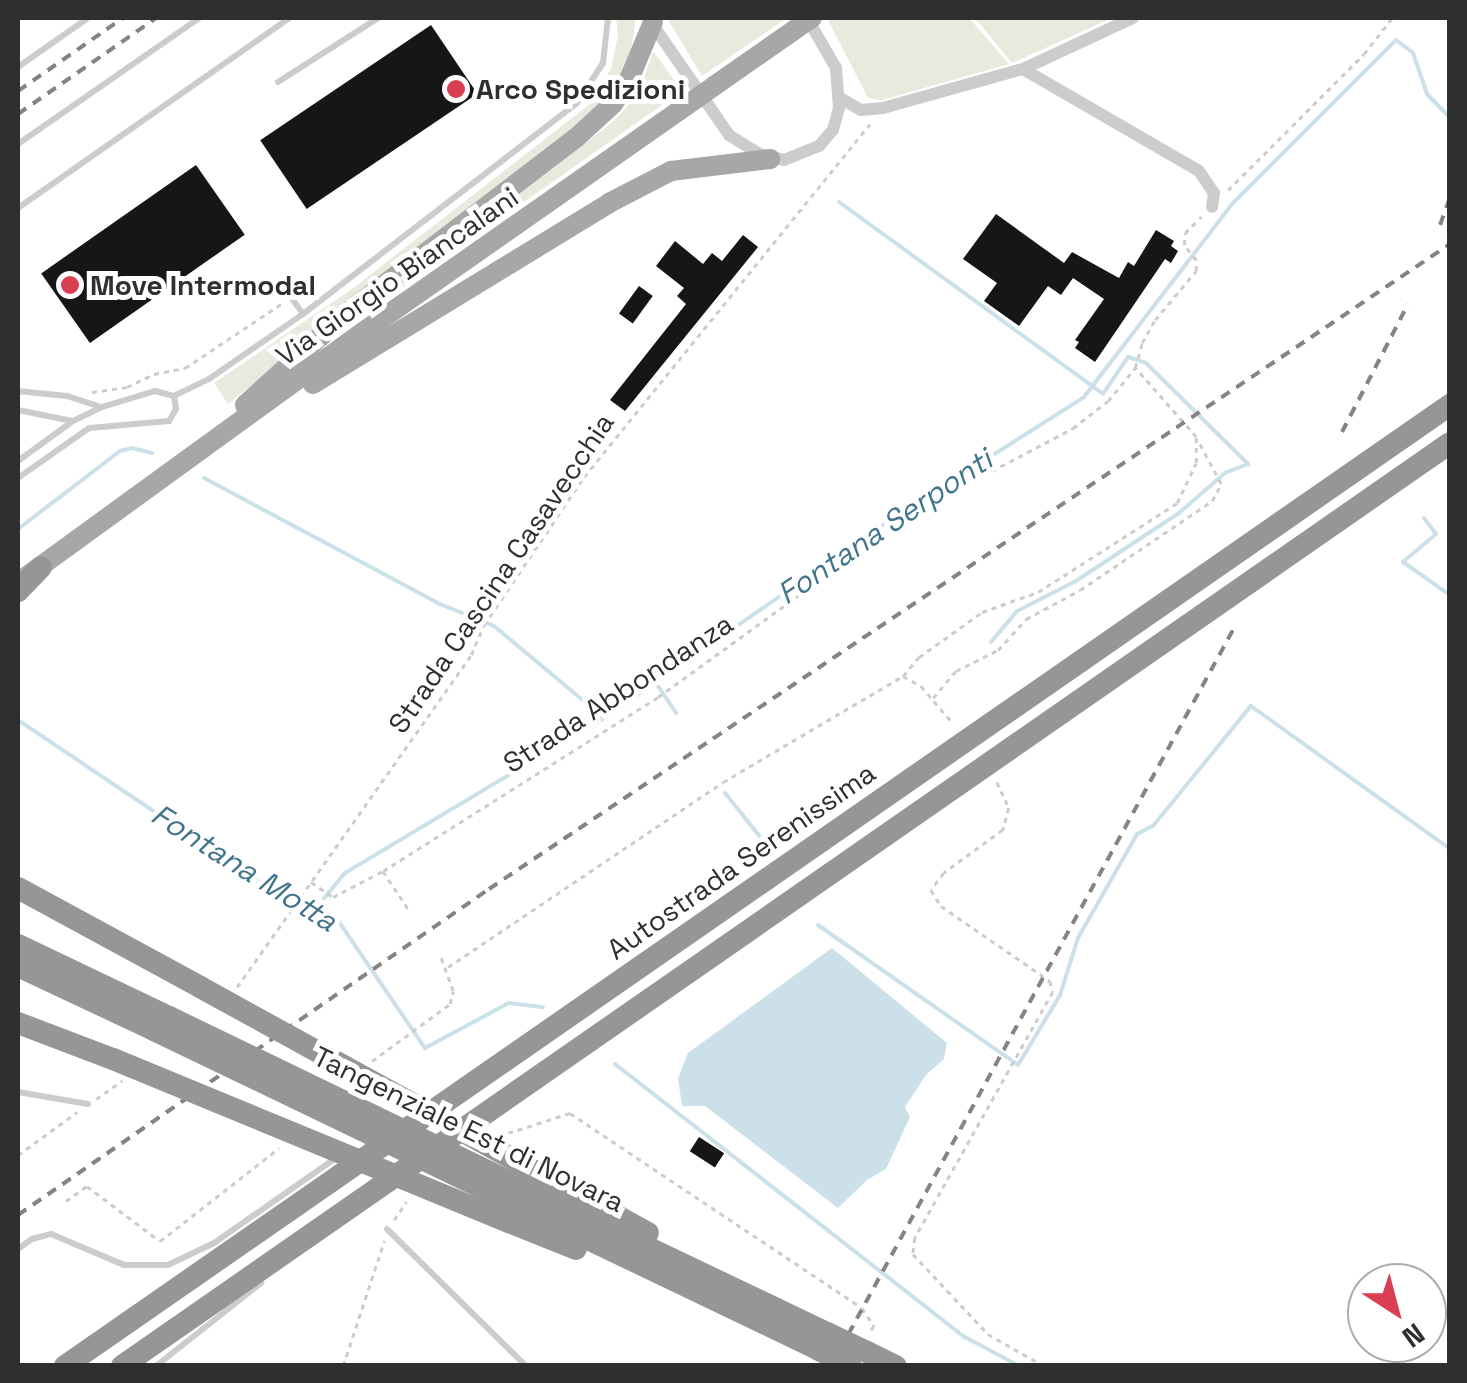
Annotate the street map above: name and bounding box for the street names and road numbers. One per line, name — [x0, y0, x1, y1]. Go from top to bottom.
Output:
street label: Via Giorgio Biancalani — [269, 180, 525, 372]
street label: Strada Cascina Casavecchia — [381, 407, 621, 739]
street label: Strada Abbondanza — [497, 606, 739, 780]
street label: Autostrada Serenissima — [600, 756, 882, 966]
street label: Tangenziale Est di Novara — [308, 1039, 630, 1219]

